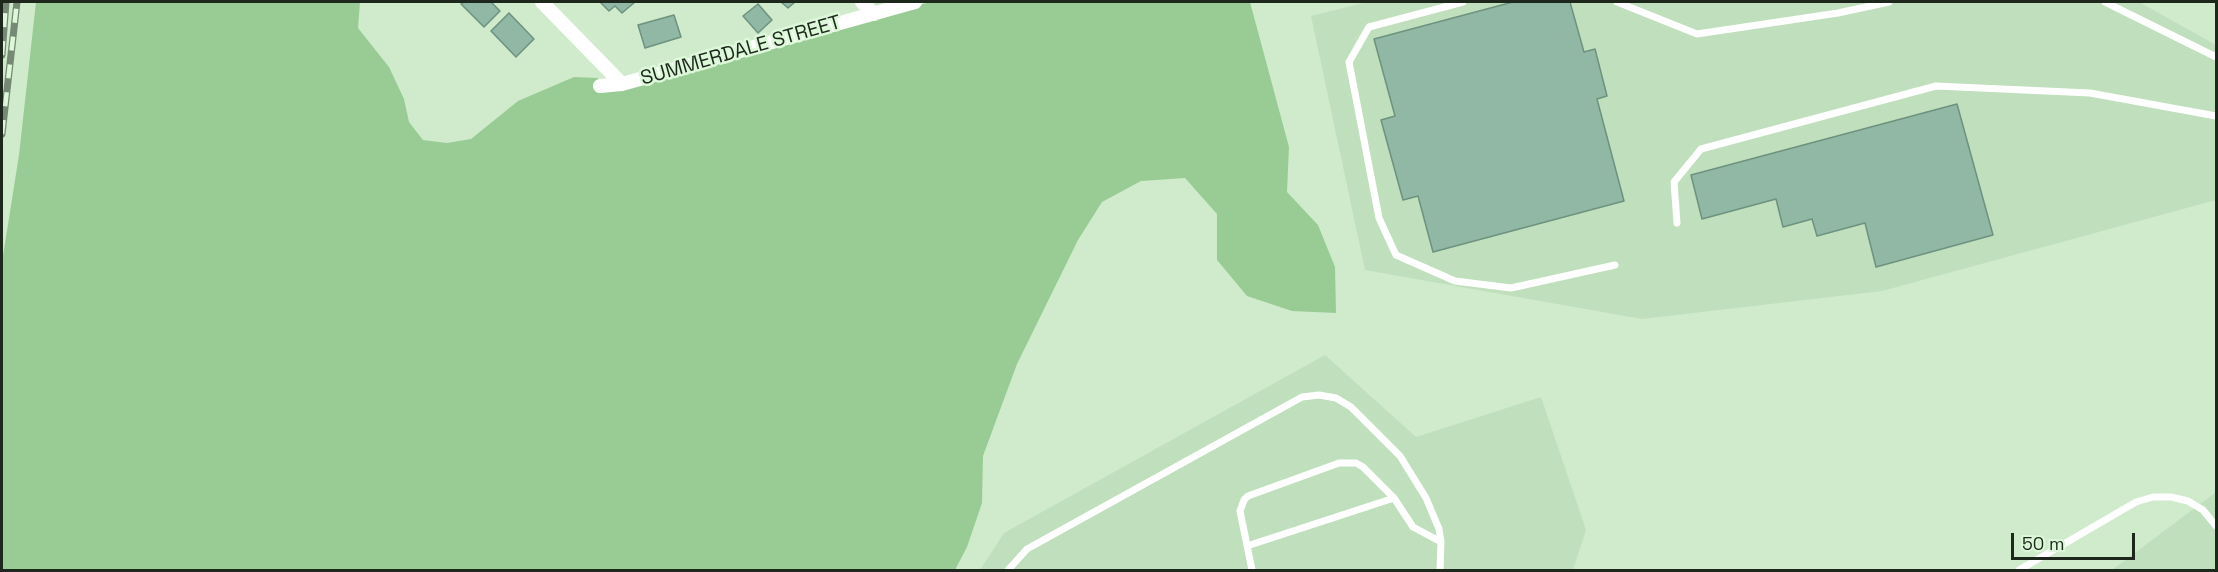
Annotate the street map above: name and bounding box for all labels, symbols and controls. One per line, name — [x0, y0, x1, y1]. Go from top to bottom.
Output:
street label: SUMMERDALE STREET — [638, 11, 844, 91]
scale bar — [2014, 521, 2138, 559]
text: 50 m — [2022, 532, 2064, 555]

